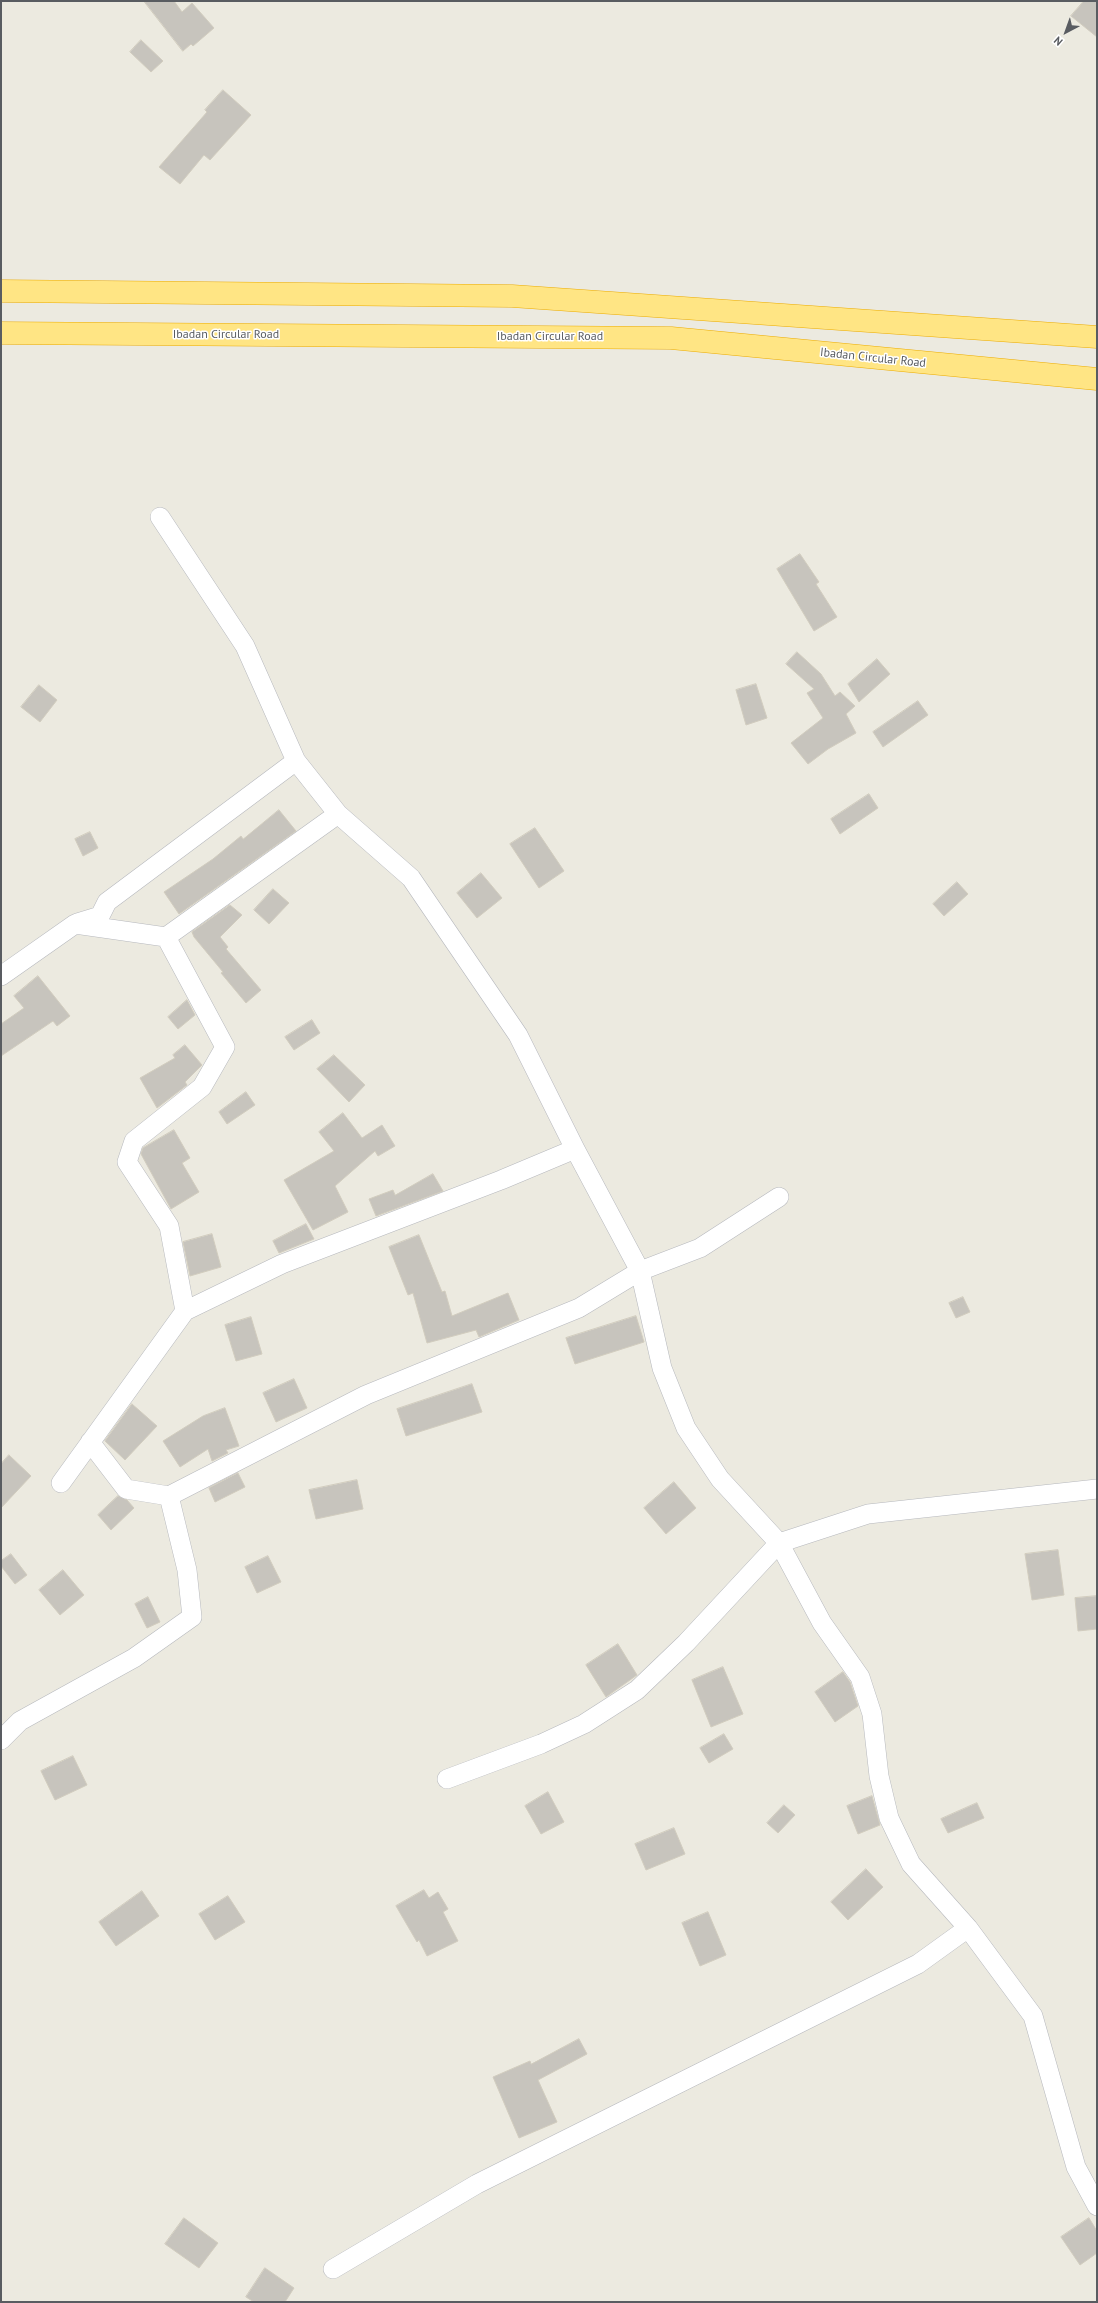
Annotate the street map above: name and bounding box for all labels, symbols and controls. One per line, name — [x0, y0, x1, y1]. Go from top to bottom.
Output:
north arrow — [1046, 12, 1086, 52]
text: N — [1051, 33, 1065, 49]
street label: Ibadan Circular Road — [173, 328, 279, 342]
street label: Ibadan Circular Road — [497, 330, 603, 344]
street label: Ibadan Circular Road — [819, 345, 927, 371]

